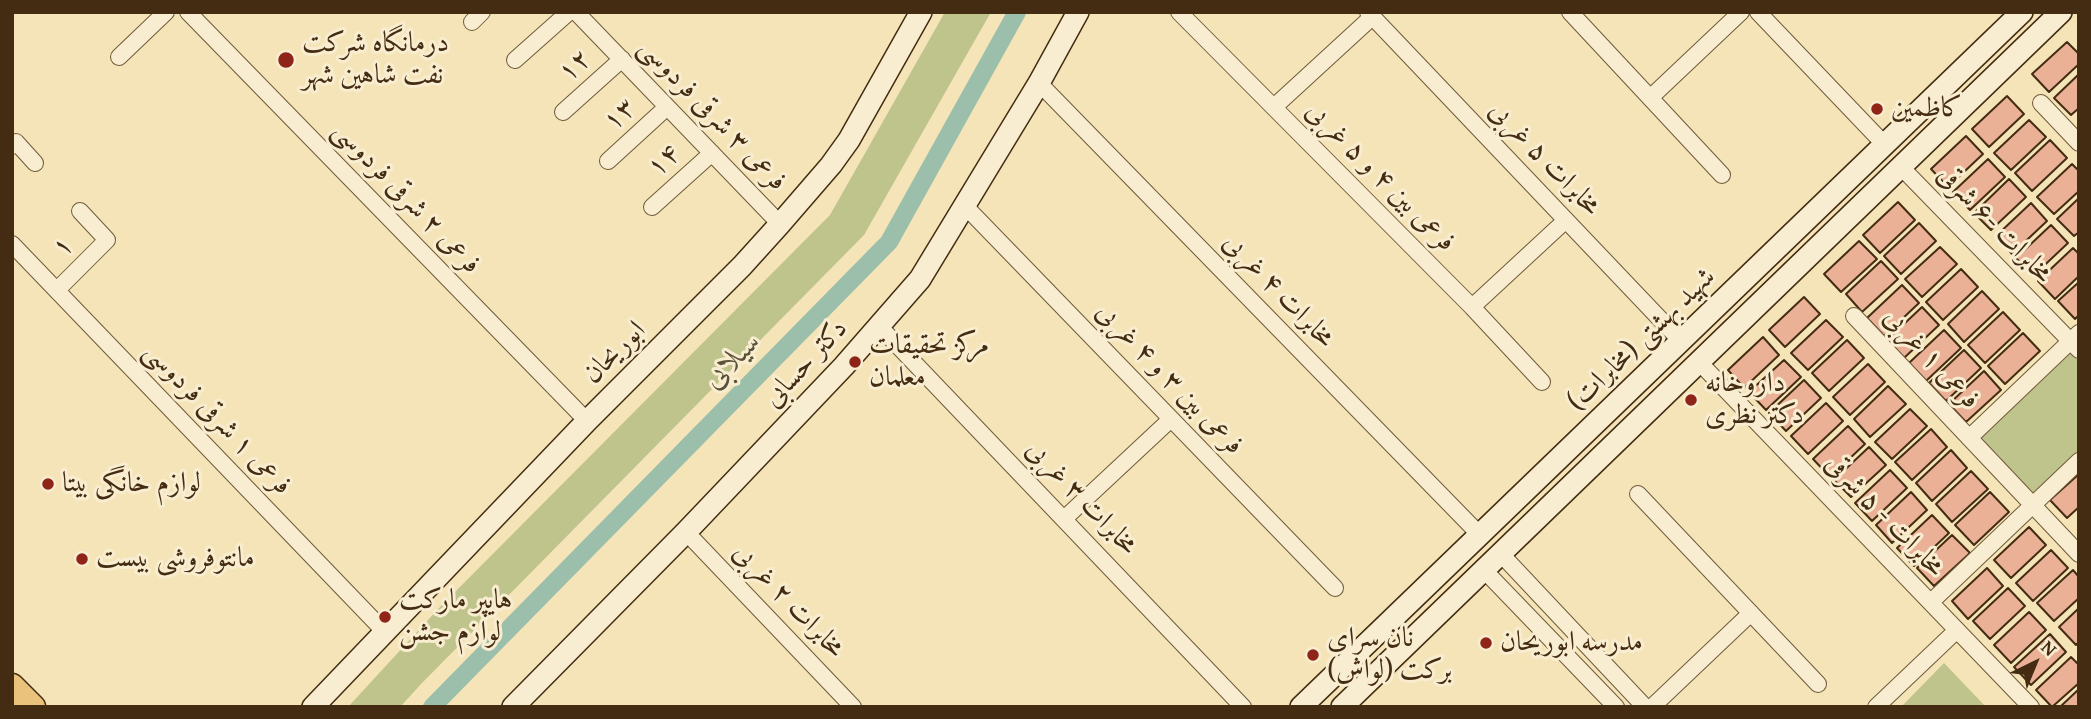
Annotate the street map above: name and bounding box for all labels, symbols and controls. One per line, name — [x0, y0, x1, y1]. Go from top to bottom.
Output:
place label: درمانگاه شرکت نفت شاهین شهر — [302, 27, 449, 93]
street label: فرعی ۳ شرقی فردوسی — [631, 32, 793, 198]
street label: ۱۲ — [552, 43, 598, 89]
marker: درمانگاه شرکت نفت شاهین شهر — [276, 50, 296, 70]
street label: ۱۳ — [597, 92, 643, 138]
place label: کاظمین — [1891, 92, 1963, 126]
street label: مخابرات ۵ غربی — [1481, 94, 1607, 224]
street label: فرعی بین ۴ و ۵ غربی — [1298, 95, 1462, 259]
marker: کاظمین — [1869, 101, 1885, 117]
street label: فرعی ۲ شرقی فردوسی — [325, 115, 487, 281]
street label: ۱۴ — [641, 138, 687, 184]
street label: مخابرات -۶ شرقی — [1929, 159, 2059, 291]
street label: مخابرات ۴ غربی — [1215, 226, 1341, 356]
street label: ۱ — [45, 229, 81, 265]
street label: شهید بهشتی (مخابرات) — [1561, 261, 1723, 419]
street label: فرعی بین ۳ و ۴ غربی — [1088, 296, 1250, 462]
street label: فرعی ۱ غربی — [1876, 301, 1986, 417]
street label: دکتر حسابی — [757, 313, 855, 415]
street label: ابوریحان — [577, 315, 653, 391]
water label: سیلابی — [697, 325, 769, 397]
place label: مرکز تحقیقات معلمان — [869, 329, 989, 395]
street label: فرعی ۱ شرقی فردوسی — [136, 336, 298, 502]
marker: مرکز تحقیقات معلمان — [847, 354, 863, 370]
place label: داروخانه دکتر نظری — [1705, 367, 1804, 433]
marker: داروخانه دکتر نظری — [1683, 392, 1699, 408]
street label: مخابرات ۳ غربی — [1018, 433, 1144, 563]
street label: مخابرات - ۵ شرقی — [1817, 447, 1951, 585]
place label: لوازم خانگی بیتا — [62, 467, 201, 501]
marker: لوازم خانگی بیتا — [40, 476, 56, 492]
street label: مخابرات ۲ غربی — [725, 536, 851, 666]
place label: مانتوفروشی بیست — [96, 542, 255, 576]
marker: مانتوفروشی بیست — [74, 551, 90, 567]
place label: هایپر مارکت لوازم جشن — [399, 584, 512, 650]
marker: هایپر مارکت لوازم جشن — [377, 609, 393, 625]
place label: نان سرای برکت (لواش) — [1327, 622, 1452, 688]
place label: مدرسه ابوریحان — [1500, 626, 1643, 660]
north arrow — [2000, 628, 2070, 698]
text: N — [2035, 633, 2064, 662]
marker: مدرسه ابوریحان — [1478, 635, 1494, 651]
marker: نان سرای برکت (لواش) — [1305, 647, 1321, 663]

